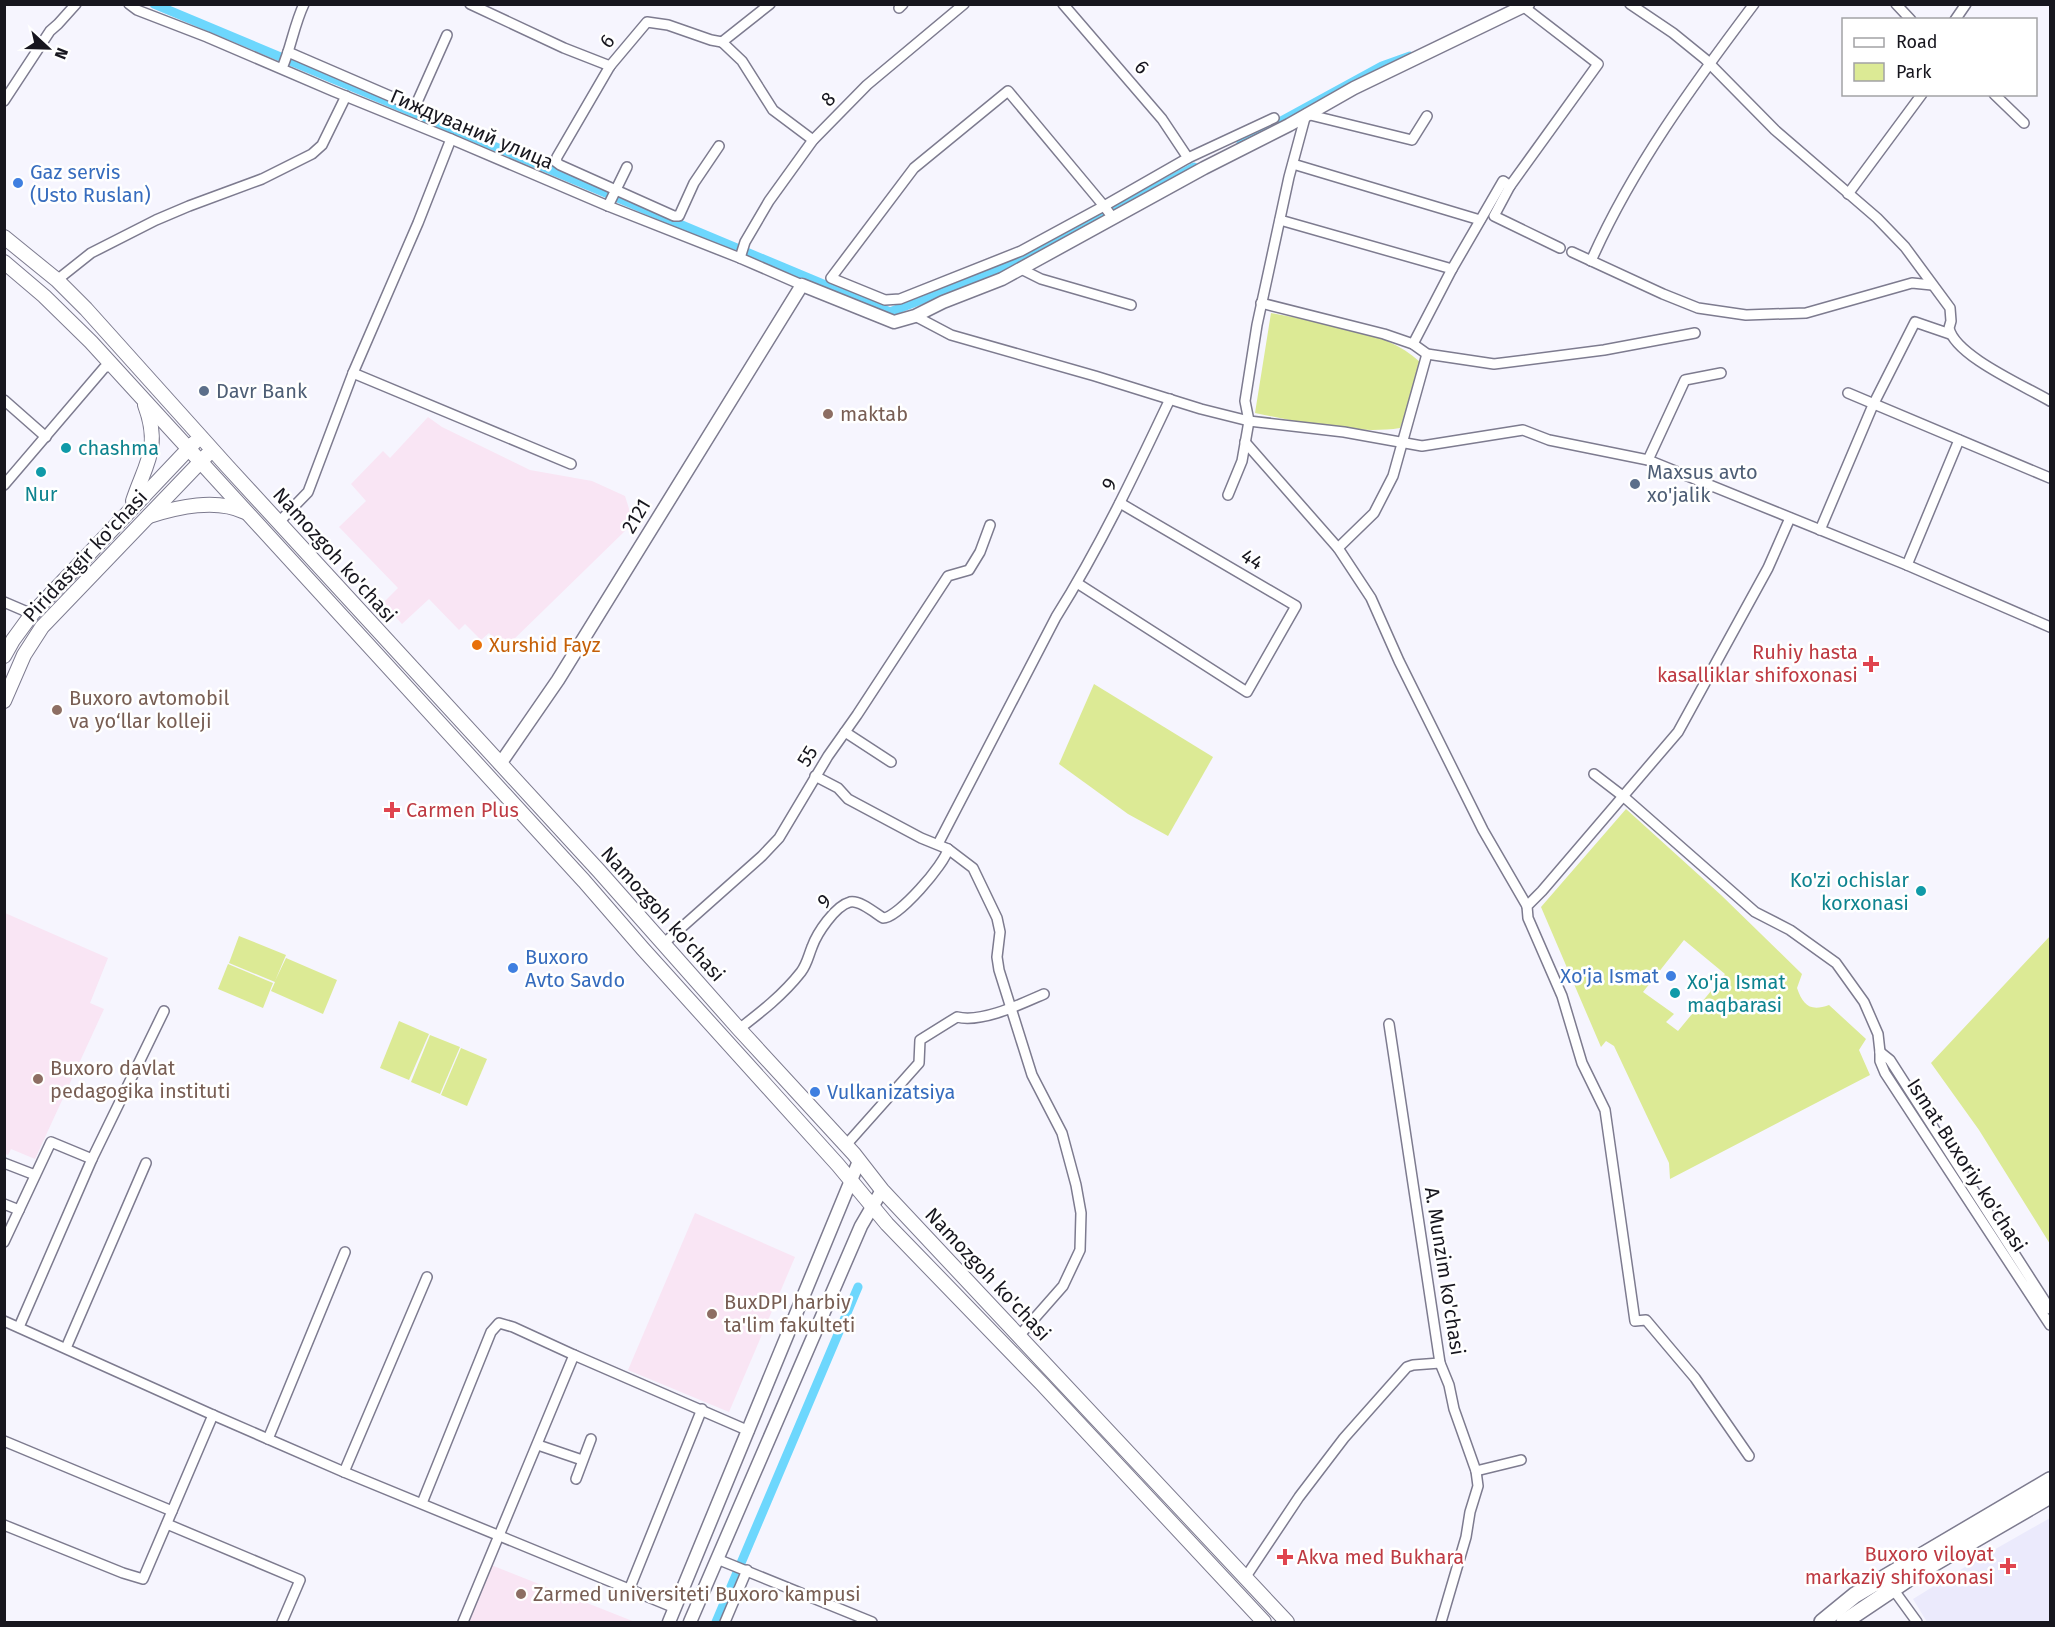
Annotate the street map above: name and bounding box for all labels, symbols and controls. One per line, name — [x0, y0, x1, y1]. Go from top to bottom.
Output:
north arrow — [18, 18, 78, 78]
legend — [1842, 18, 2037, 96]
street label: 6 — [594, 29, 620, 53]
text: Road — [1896, 31, 1938, 53]
text: N — [51, 45, 72, 62]
street label: 6 — [1129, 55, 1155, 79]
text: Park — [1896, 61, 1932, 83]
street label: Гиждуваний улица — [387, 84, 557, 174]
street label: 8 — [816, 87, 840, 111]
place label: Gaz servis (Usto Ruslan) — [30, 160, 151, 207]
marker: Gaz servis (Usto Ruslan) — [11, 176, 25, 190]
place label: Davr Bank — [216, 379, 308, 403]
marker: Davr Bank — [197, 384, 211, 398]
place label: maktab — [840, 402, 908, 426]
marker: maktab — [821, 407, 835, 421]
place label: chashma — [78, 436, 159, 460]
marker: chashma — [59, 441, 73, 455]
place label: Maxsus avto xo'jalik — [1647, 460, 1758, 507]
marker: Nur — [34, 465, 48, 479]
street label: 9 — [1096, 474, 1122, 494]
marker: Maxsus avto xo'jalik — [1628, 477, 1642, 491]
place label: Nur — [24, 482, 58, 506]
street label: Namozgoh ko'chasi — [268, 483, 402, 627]
street label: Piridastgir ko'chasi — [18, 485, 152, 627]
street label: 2121 — [616, 494, 656, 538]
street label: 44 — [1237, 543, 1268, 575]
place label: Xurshid Fayz — [489, 633, 601, 657]
marker: Xurshid Fayz — [470, 638, 484, 652]
place label: Ruhiy hasta kasalliklar shifoxonasi — [1657, 640, 1858, 687]
marker: Ruhiy hasta kasalliklar shifoxonasi — [1862, 655, 1880, 673]
place label: Buxoro avtomobil va yo‘llar kolleji — [69, 686, 229, 733]
marker: Buxoro avtomobil va yo‘llar kolleji — [50, 703, 64, 717]
street label: 55 — [792, 741, 822, 771]
place label: Carmen Plus — [406, 798, 519, 822]
marker: Carmen Plus — [383, 801, 401, 819]
street label: Namozgoh ko'chasi — [596, 842, 730, 986]
place label: Ko'zi ochislar korxonasi — [1790, 868, 1909, 915]
marker: Ko'zi ochislar korxonasi — [1914, 884, 1928, 898]
street label: 9 — [812, 889, 836, 913]
place label: Buxoro Avto Savdo — [525, 945, 625, 992]
marker: Buxoro Avto Savdo — [506, 961, 520, 975]
place label: Xo'ja Ismat — [1560, 964, 1660, 988]
marker: Xo'ja Ismat — [1664, 969, 1678, 983]
place label: Xo'ja Ismat maqbarasi — [1687, 970, 1786, 1017]
marker: Xo'ja Ismat maqbarasi — [1668, 986, 1682, 1000]
place label: Buxoro davlat pedagogika instituti — [50, 1056, 231, 1103]
marker: Buxoro davlat pedagogika instituti — [31, 1072, 45, 1086]
street label: Ismat Buxoriy ko'chasi — [1902, 1074, 2032, 1256]
place label: Vulkanizatsiya — [827, 1080, 955, 1104]
marker: Vulkanizatsiya — [808, 1085, 822, 1099]
street label: A. Munzim ko'chasi — [1420, 1185, 1470, 1357]
street label: Namozgoh ko'chasi — [920, 1202, 1056, 1346]
place label: BuxDPI harbiy ta'lim fakulteti — [724, 1290, 856, 1337]
marker: BuxDPI harbiy ta'lim fakulteti — [705, 1307, 719, 1321]
place label: Buxoro viloyat markaziy shifoxonasi — [1805, 1542, 1995, 1589]
place label: Akva med Bukhara — [1297, 1545, 1464, 1569]
marker: Akva med Bukhara — [1278, 1550, 1292, 1564]
marker: Buxoro viloyat markaziy shifoxonasi — [1999, 1557, 2017, 1575]
place label: Zarmed universiteti Buxoro kampusi — [533, 1582, 861, 1606]
marker: Zarmed universiteti Buxoro kampusi — [514, 1587, 528, 1601]

